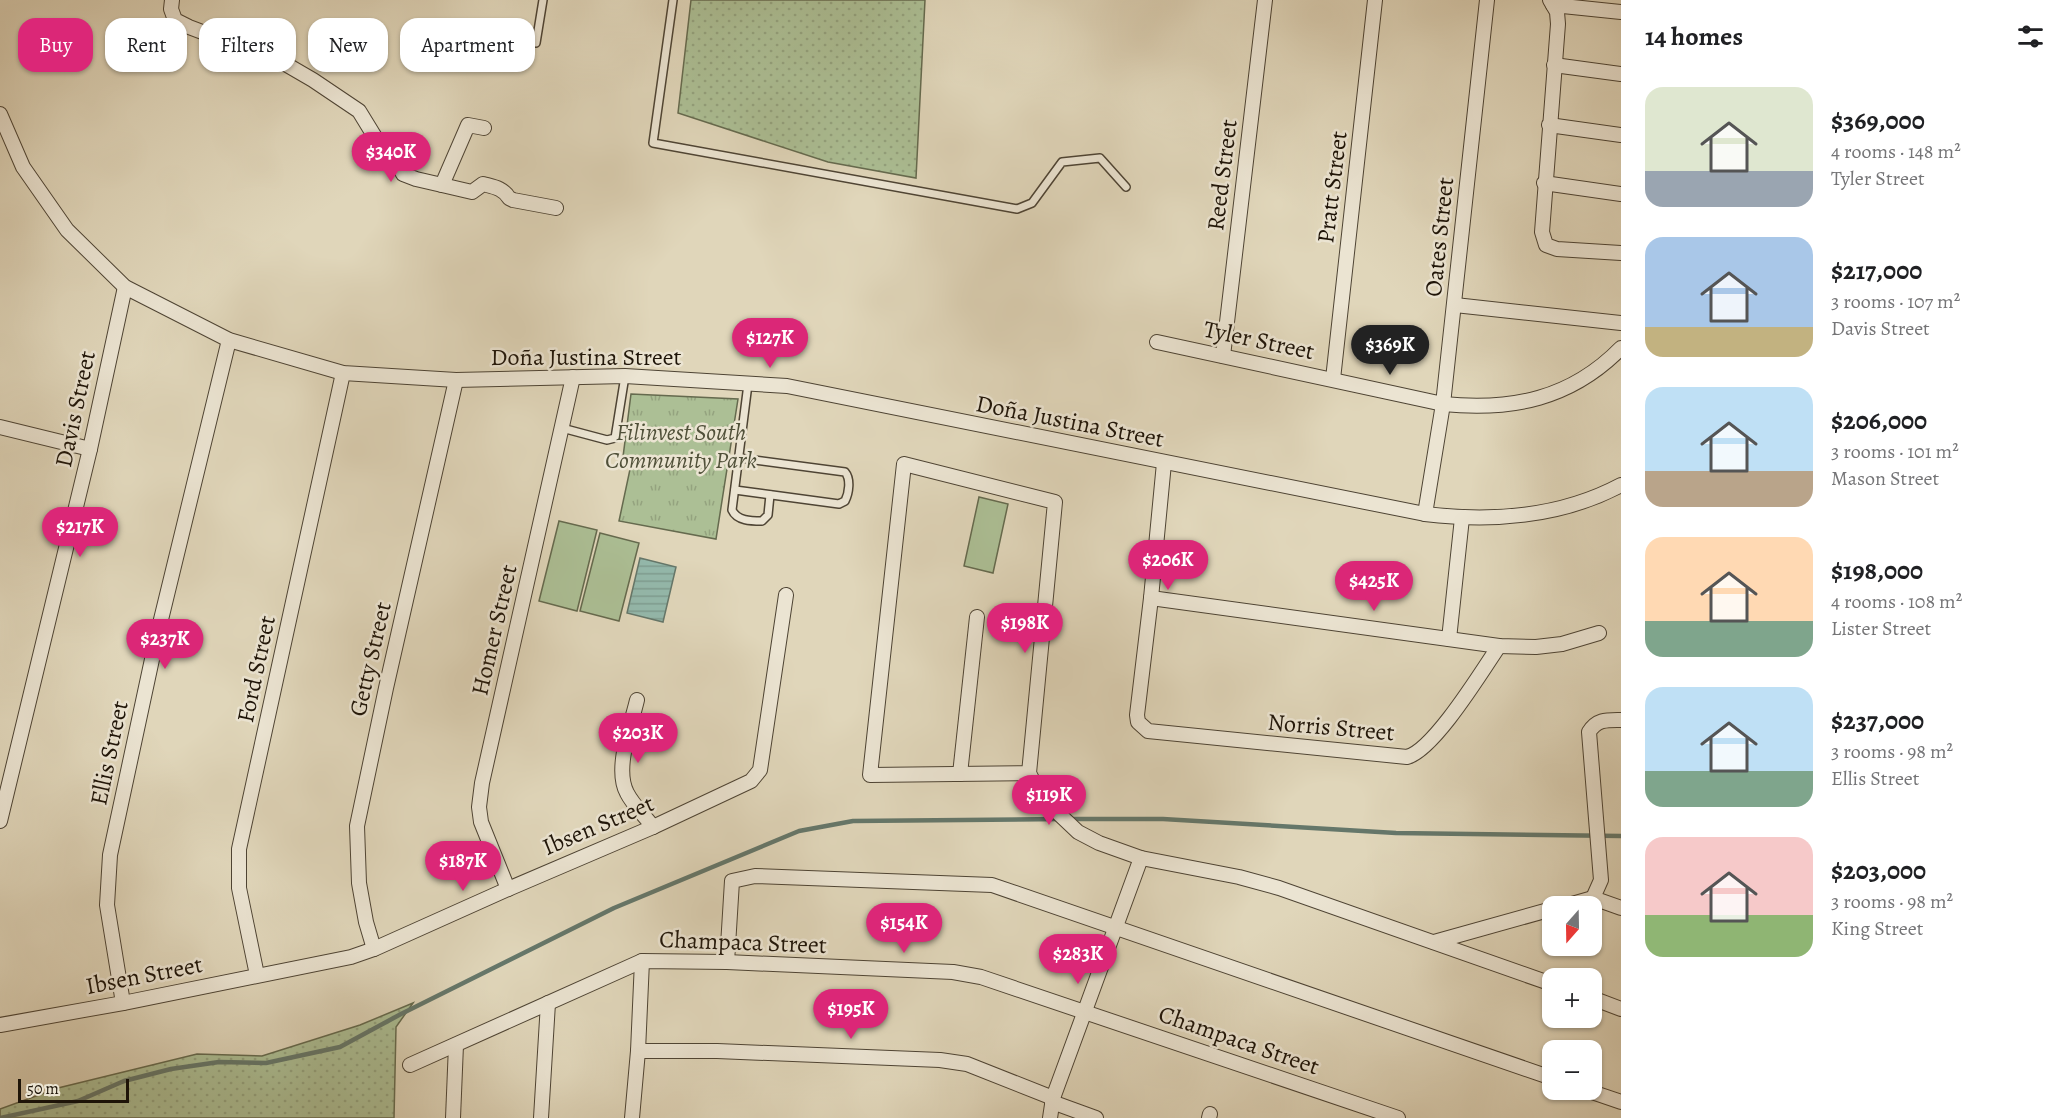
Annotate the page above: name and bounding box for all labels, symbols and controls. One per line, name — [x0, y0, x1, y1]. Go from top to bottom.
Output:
chip: Buy — [18, 18, 93, 72]
chip: Rent — [105, 18, 187, 72]
chip: Filters — [199, 18, 296, 72]
chip: New — [308, 18, 388, 72]
chip: Apartment — [400, 18, 535, 72]
text: 14 homes — [1645, 19, 1743, 54]
icon: filters — [2014, 20, 2047, 53]
text: $369,000 — [1831, 103, 1925, 138]
icon: home — [1693, 111, 1765, 183]
street label: Reed Street — [1199, 117, 1245, 233]
street label: Pratt Street — [1309, 129, 1355, 245]
pin: $340K — [349, 132, 433, 183]
text: $340K — [366, 138, 416, 165]
text: 4 rooms · 148 m² — [1831, 138, 1961, 165]
text: Tyler Street — [1831, 165, 1924, 192]
street label: Oates Street — [1417, 176, 1461, 298]
text: $217,000 — [1831, 253, 1922, 288]
icon: home — [1693, 261, 1765, 333]
text: 3 rooms · 107 m² — [1831, 288, 1960, 315]
street label: Tyler Street — [1201, 313, 1317, 367]
text: Davis Street — [1831, 315, 1930, 342]
pin: $127K — [728, 318, 812, 369]
text: $127K — [746, 324, 794, 351]
pin: $369K — [1348, 325, 1432, 376]
text: $369K — [1365, 331, 1415, 358]
street label: Doña Justina Street — [491, 341, 681, 373]
street label: Davis Street — [47, 348, 103, 470]
street label: Doña Justina Street — [973, 387, 1167, 455]
text: $206,000 — [1831, 403, 1927, 438]
icon: home — [1693, 411, 1765, 483]
park label: Filinvest South Community Park — [605, 416, 757, 476]
text: 3 rooms · 101 m² — [1831, 438, 1959, 465]
text: Mason Street — [1831, 465, 1939, 492]
pin: $217K — [38, 507, 122, 558]
text: $217K — [56, 513, 104, 540]
pin: $206K — [1126, 540, 1210, 591]
text: $206K — [1142, 546, 1194, 573]
text: $198,000 — [1831, 553, 1923, 588]
street label: Homer Street — [463, 561, 525, 699]
pin: $425K — [1332, 561, 1416, 612]
icon: home — [1693, 561, 1765, 633]
text: $425K — [1349, 567, 1399, 594]
text: 4 rooms · 108 m² — [1831, 588, 1962, 615]
street label: Getty Street — [341, 599, 399, 719]
pin: $198K — [983, 603, 1067, 654]
text: $198K — [1001, 609, 1049, 636]
street label: Ford Street — [229, 612, 283, 726]
text: Lister Street — [1831, 615, 1931, 642]
pin: $237K — [123, 619, 207, 670]
text: $237K — [140, 625, 190, 652]
street label: Ellis Street — [82, 698, 136, 808]
text: $237,000 — [1831, 703, 1924, 738]
street label: Norris Street — [1266, 706, 1396, 748]
icon: home — [1693, 711, 1765, 783]
pin: $203K — [596, 713, 680, 764]
text: $203K — [613, 719, 663, 746]
text: 3 rooms · 98 m² — [1831, 738, 1953, 765]
text: Ellis Street — [1831, 765, 1919, 792]
pin: $119K — [1007, 775, 1091, 826]
text: $119K — [1026, 781, 1072, 808]
street label: Ibsen Street — [537, 787, 659, 863]
pin: $187K — [421, 841, 505, 892]
text: $187K — [439, 847, 487, 874]
text: $203,000 — [1831, 853, 1926, 888]
icon: home — [1693, 861, 1765, 933]
text: 3 rooms · 98 m² — [1831, 888, 1953, 915]
north arrow — [1542, 896, 1602, 956]
map controls — [1542, 896, 1602, 1100]
pin: $154K — [862, 903, 946, 954]
text: $154K — [880, 909, 928, 936]
text: King Street — [1831, 915, 1923, 942]
street label: Champaca Street — [659, 923, 827, 961]
pin: $283K — [1036, 934, 1120, 985]
text: $283K — [1053, 940, 1103, 967]
street label: Ibsen Street — [83, 948, 205, 1002]
button: + — [1542, 968, 1602, 1028]
pin: $195K — [809, 989, 893, 1040]
text: $195K — [827, 995, 875, 1022]
street label: Champaca Street — [1154, 998, 1324, 1082]
button: − — [1542, 1040, 1602, 1100]
scale bar — [18, 1076, 129, 1104]
text: 50 m — [27, 1078, 59, 1100]

